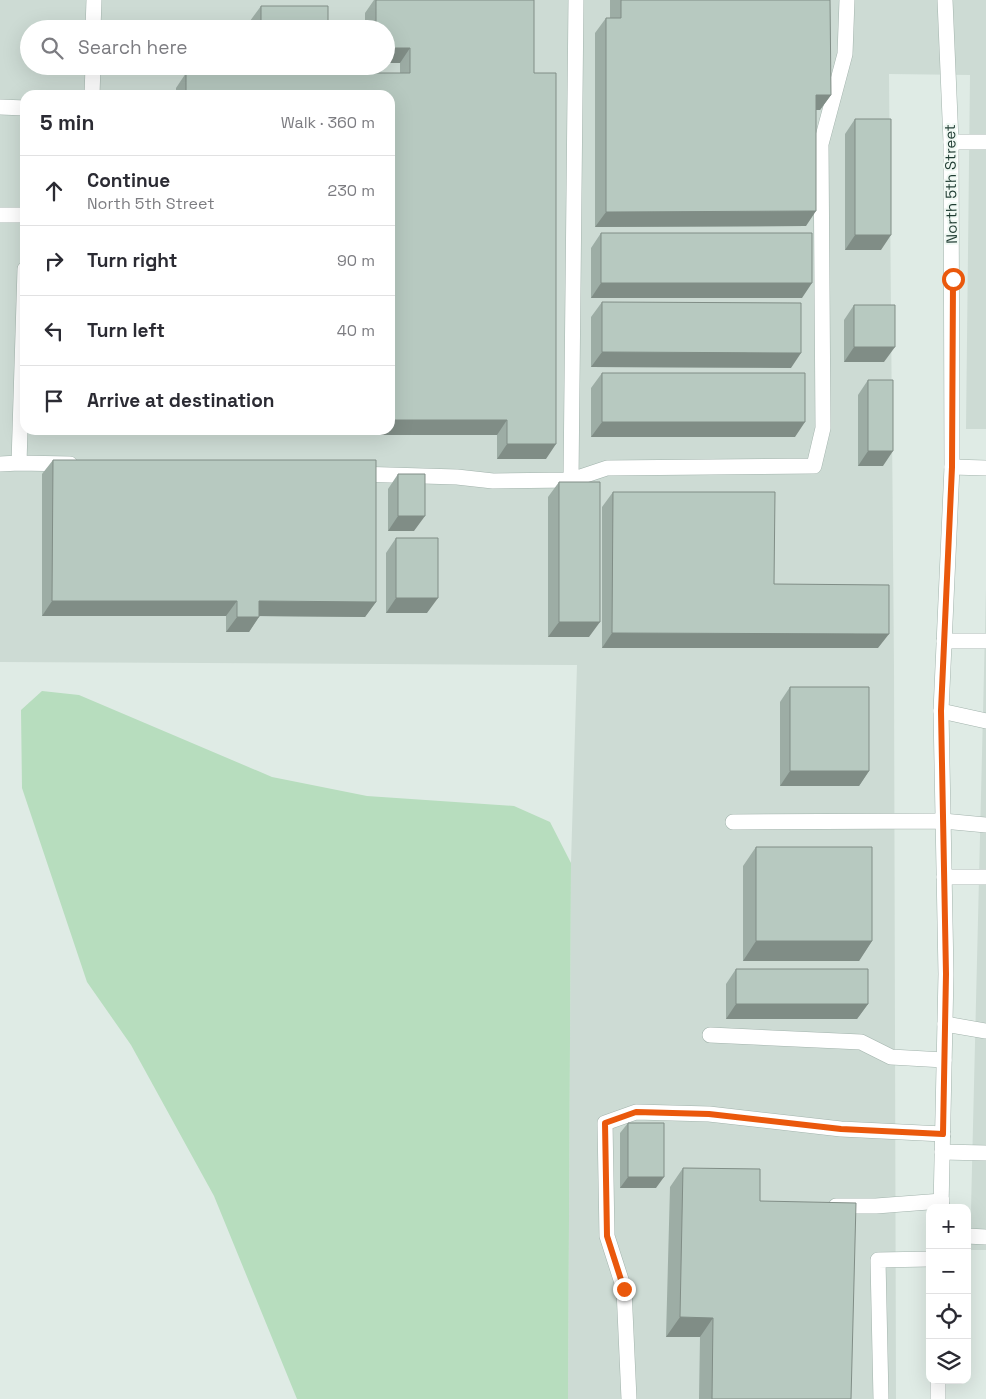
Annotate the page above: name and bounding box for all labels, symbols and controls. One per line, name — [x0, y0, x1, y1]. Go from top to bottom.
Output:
search box — [20, 20, 395, 75]
icon: search — [38, 34, 66, 62]
text: Search here — [78, 35, 188, 60]
text: 5 min — [40, 109, 94, 136]
text: Walk · 360 m — [281, 112, 375, 133]
street label: North 5th Street — [940, 124, 961, 244]
text: Continue — [87, 168, 170, 193]
icon: ahead — [40, 177, 68, 205]
text: 230 m — [328, 180, 375, 201]
text: North 5th Street — [87, 193, 215, 214]
icon: right — [40, 247, 68, 275]
text: Turn right — [87, 248, 177, 273]
text: 90 m — [337, 250, 375, 271]
route start — [942, 268, 965, 291]
icon: left — [40, 317, 68, 345]
text: Turn left — [87, 318, 165, 343]
text: 40 m — [337, 320, 375, 341]
icon: arrive — [40, 387, 68, 415]
text: Arrive at destination — [87, 388, 275, 413]
map controls — [926, 1204, 971, 1384]
button: + — [926, 1204, 971, 1249]
button: − — [926, 1249, 971, 1294]
route end — [613, 1278, 636, 1301]
button: locate — [926, 1294, 971, 1339]
button: layers — [926, 1339, 971, 1384]

